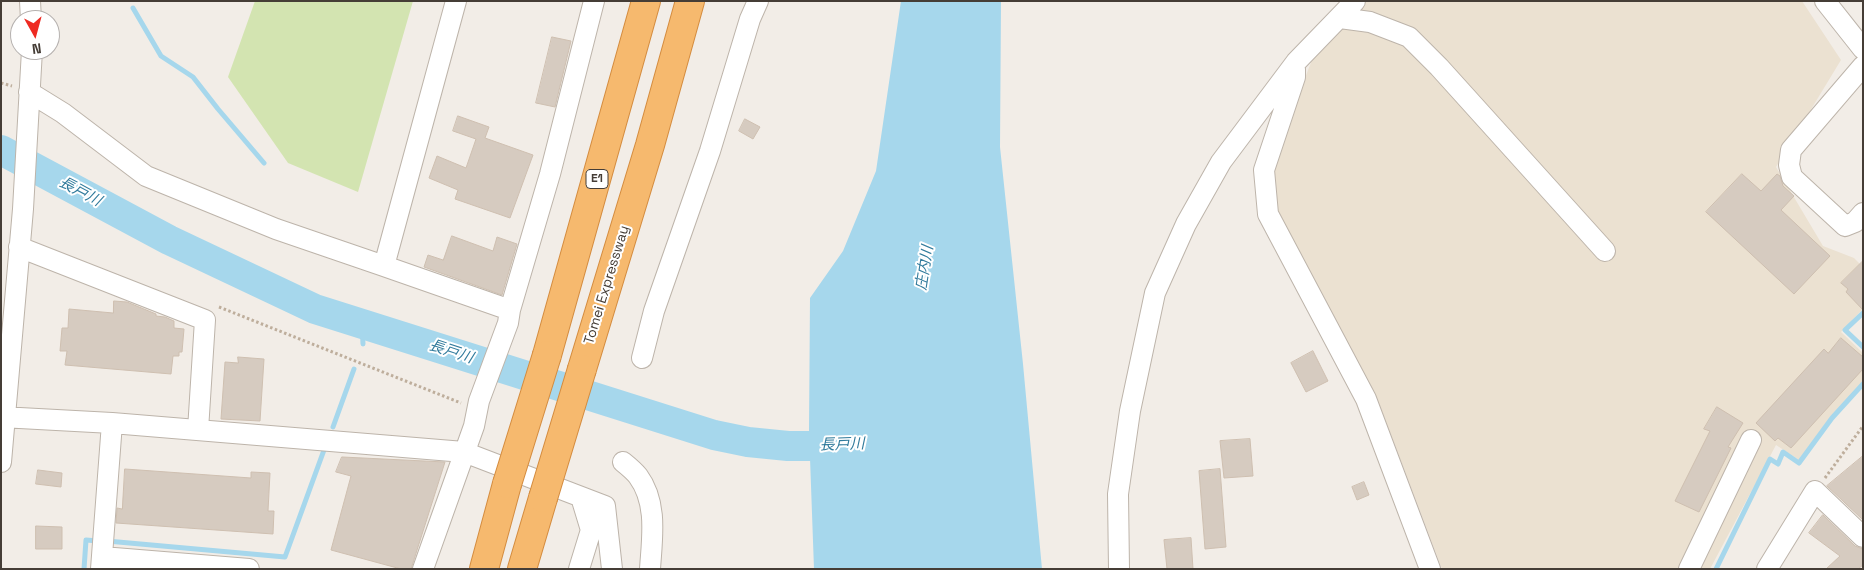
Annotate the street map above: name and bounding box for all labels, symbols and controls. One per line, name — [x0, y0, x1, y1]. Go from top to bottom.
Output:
north arrow — [10, 10, 60, 60]
text: N — [31, 39, 42, 58]
road number: E1 — [586, 170, 608, 188]
water label: 長戸川 — [56, 173, 104, 211]
street label: Tomei Expressway — [581, 223, 633, 347]
water label: 庄内川 — [913, 244, 937, 292]
water label: 長戸川 — [427, 336, 475, 368]
water label: 長戸川 — [819, 435, 865, 455]

